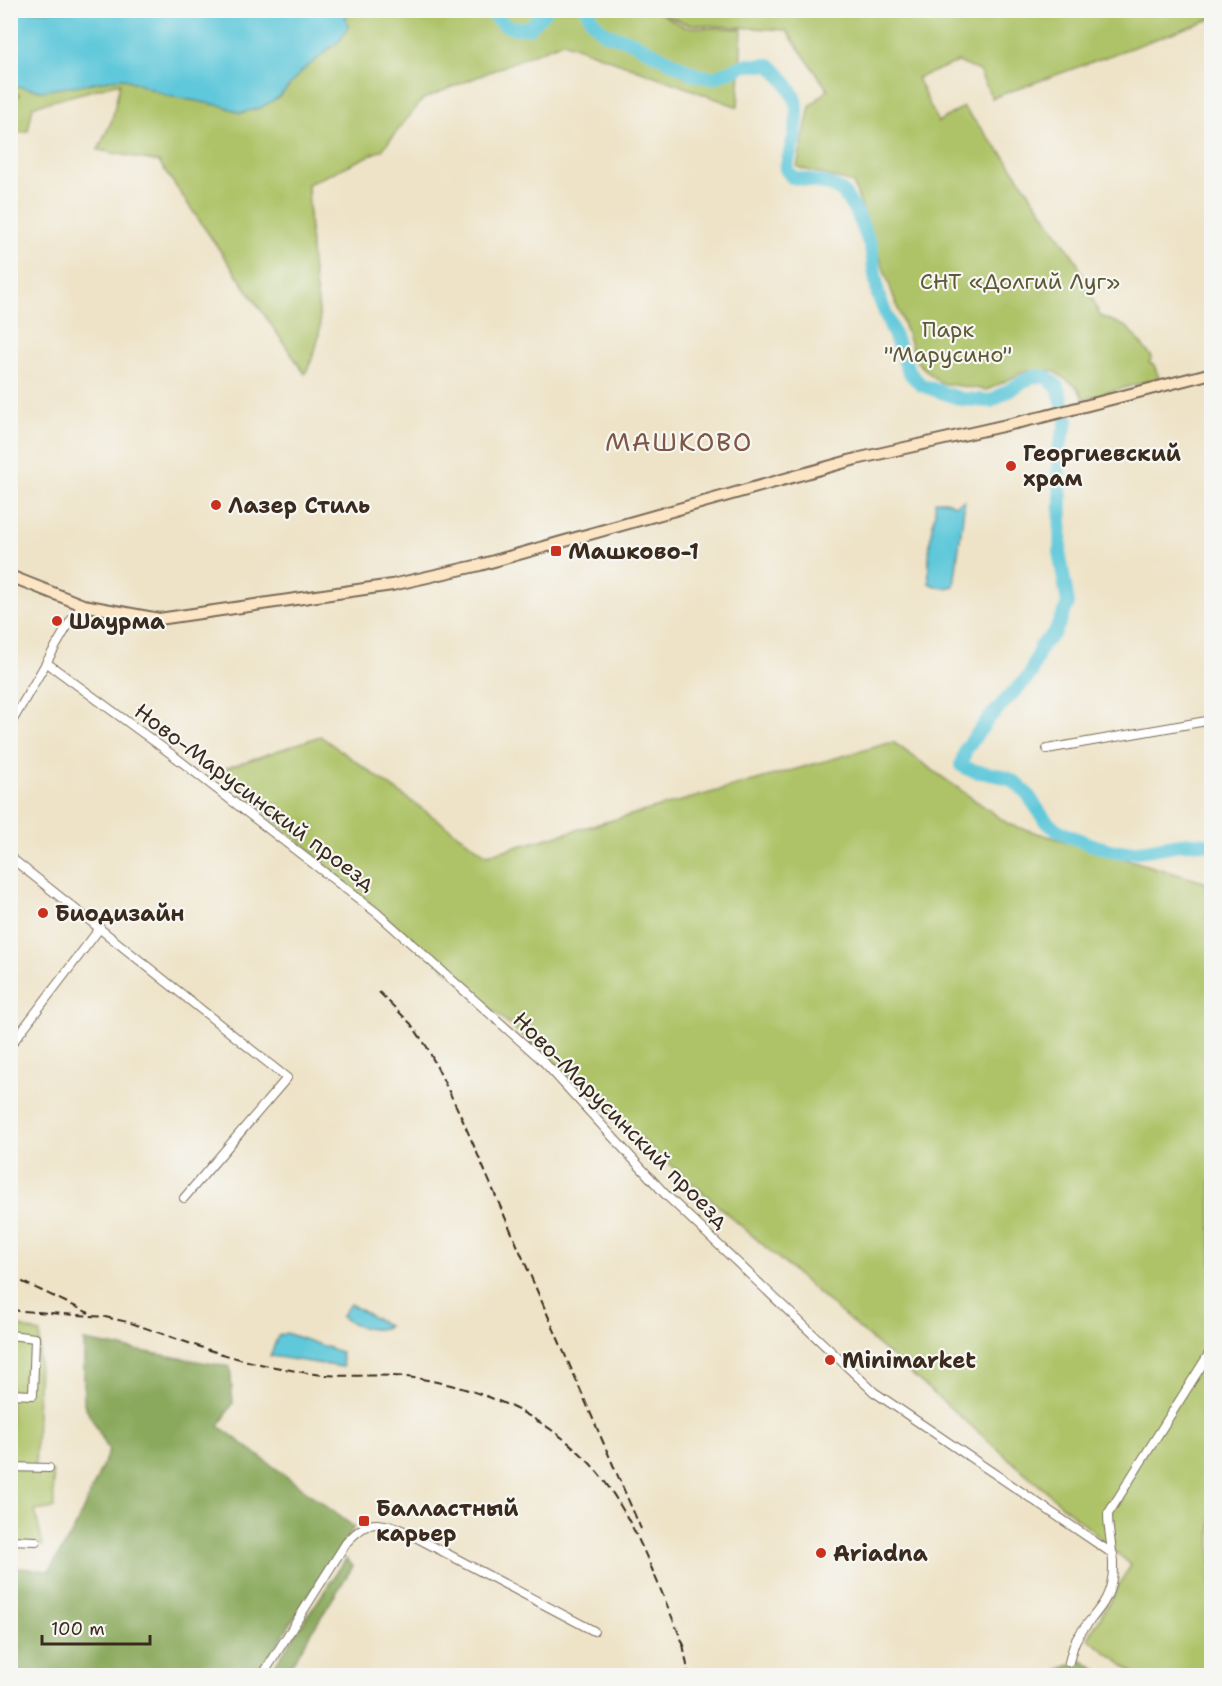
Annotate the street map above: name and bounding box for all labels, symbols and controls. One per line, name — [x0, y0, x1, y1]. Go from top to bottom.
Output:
park label: СНТ «Долгий Луг» — [920, 267, 1120, 296]
park label: Парк "Марусино" — [884, 315, 1012, 369]
district label: МАШКОВО — [605, 424, 753, 459]
place label: Георгиевский храм — [1023, 439, 1181, 493]
marker: Георгиевский храм — [1004, 459, 1018, 473]
place label: Лазер Стиль — [228, 491, 370, 520]
marker: Лазер Стиль — [209, 498, 223, 512]
place label: Машково-1 — [568, 537, 699, 566]
marker: Машково-1 — [549, 544, 563, 558]
place label: Шаурма — [69, 607, 165, 636]
marker: Шаурма — [50, 614, 64, 628]
street label: Ново-Марусинский проезд — [129, 697, 381, 897]
place label: Биодизайн — [55, 899, 185, 928]
marker: Биодизайн — [36, 906, 50, 920]
street label: Ново-Марусинский проезд — [507, 1006, 735, 1234]
place label: Minimarket — [842, 1346, 976, 1375]
marker: Minimarket — [823, 1353, 837, 1367]
place label: Балластный карьер — [376, 1494, 519, 1548]
marker: Балластный карьер — [357, 1514, 371, 1528]
place label: Ariadna — [833, 1539, 928, 1568]
marker: Ariadna — [814, 1546, 828, 1560]
scale bar — [42, 1608, 150, 1646]
text: 100 m — [51, 1617, 105, 1641]

